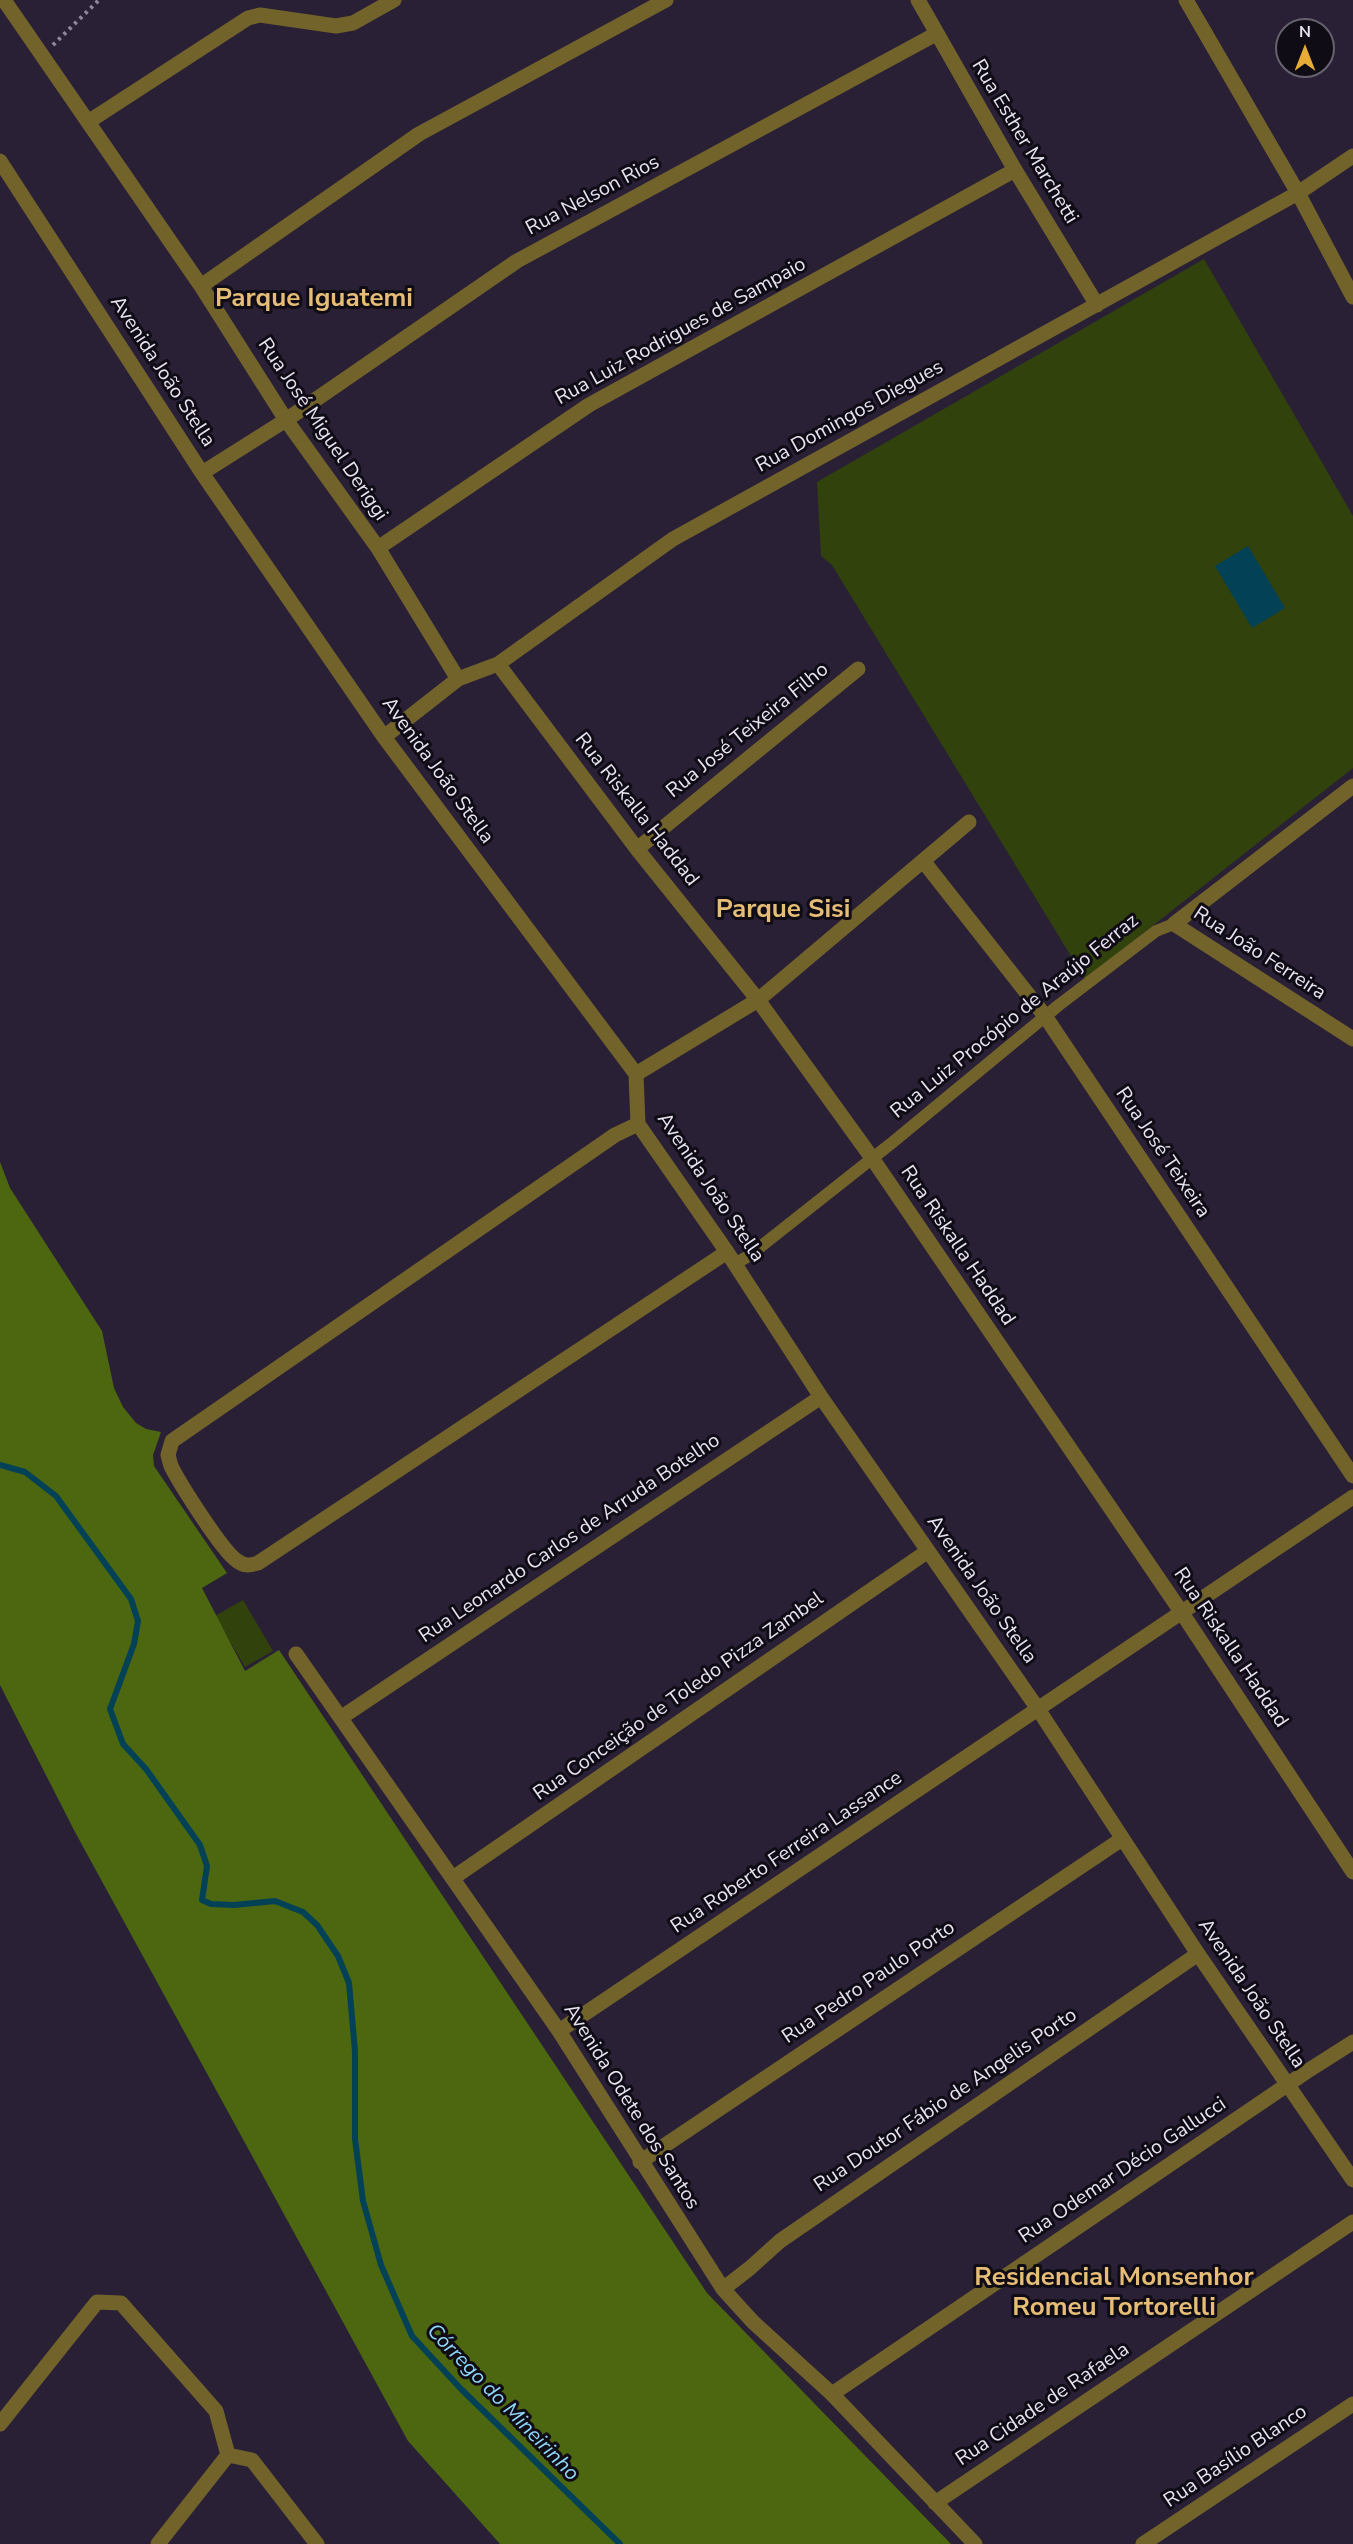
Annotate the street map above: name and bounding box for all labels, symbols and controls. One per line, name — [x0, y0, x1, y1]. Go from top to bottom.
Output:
north arrow — [1275, 18, 1335, 78]
text: N — [1299, 21, 1311, 43]
street label: Rua Esther Marchetti — [966, 56, 1082, 228]
street label: Rua Nelson Rios — [522, 151, 664, 241]
street label: Rua Luiz Rodrigues de Sampaio — [552, 253, 810, 411]
district label: Parque Iguatemi — [215, 284, 413, 316]
street label: Avenida João Stella — [104, 292, 220, 452]
street label: Rua José Miguel Deriggi — [252, 334, 392, 526]
street label: Rua Domingos Diegues — [752, 356, 948, 478]
street label: Rua José Teixeira Filho — [662, 658, 834, 804]
street label: Avenida João Stella — [376, 693, 498, 849]
street label: Rua Riskalla Haddad — [569, 729, 703, 891]
district label: Parque Sisi — [716, 895, 850, 927]
street label: Rua João Ferreira — [1188, 902, 1330, 1006]
street label: Rua Luiz Procópio de Araújo Ferraz — [886, 910, 1144, 1124]
street label: Rua José Teixeira — [1109, 1083, 1215, 1223]
street label: Avenida João Stella — [651, 1109, 769, 1267]
street label: Rua Riskalla Haddad — [895, 1162, 1019, 1330]
street label: Rua Leonardo Carlos de Arruda Botelho — [415, 1429, 725, 1649]
street label: Avenida João Stella — [921, 1511, 1041, 1669]
street label: Rua Riskalla Haddad — [1168, 1564, 1292, 1732]
street label: Rua Conceição de Toledo Pizza Zambel — [529, 1587, 829, 1807]
street label: Rua Roberto Ferreira Lassance — [667, 1767, 907, 1939]
street label: Avenida João Stella — [1192, 1915, 1310, 2073]
street label: Rua Pedro Paulo Porto — [778, 1916, 960, 2050]
street label: Avenida Odete dos Santos — [558, 2000, 704, 2214]
street label: Rua Doutor Fábio de Angelis Porto — [810, 2004, 1082, 2198]
street label: Rua Odemar Décio Gallucci — [1015, 2093, 1231, 2249]
district label: Residencial Monsenhor Romeu Tortorelli — [974, 2263, 1254, 2324]
water label: Córrego do Mineirinho — [420, 2319, 584, 2487]
street label: Rua Cidade de Rafaela — [952, 2338, 1134, 2472]
street label: Rua Basílio Blanco — [1160, 2400, 1312, 2514]

